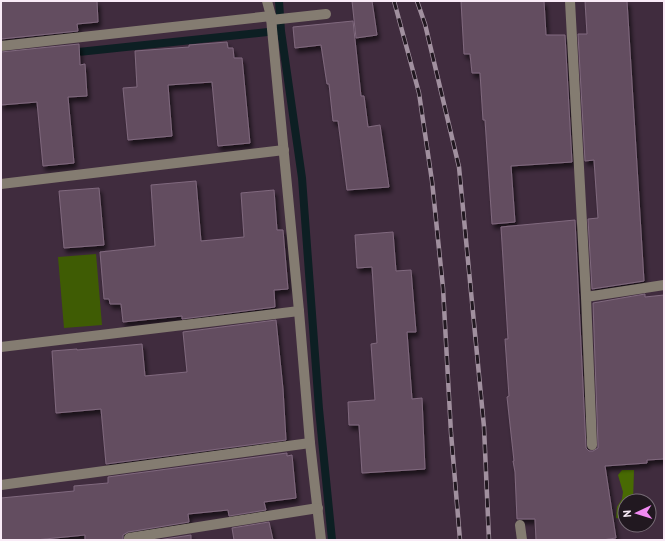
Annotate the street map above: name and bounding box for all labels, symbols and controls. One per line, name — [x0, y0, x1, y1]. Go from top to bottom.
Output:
north arrow — [617, 493, 657, 533]
text: N — [620, 510, 634, 518]

